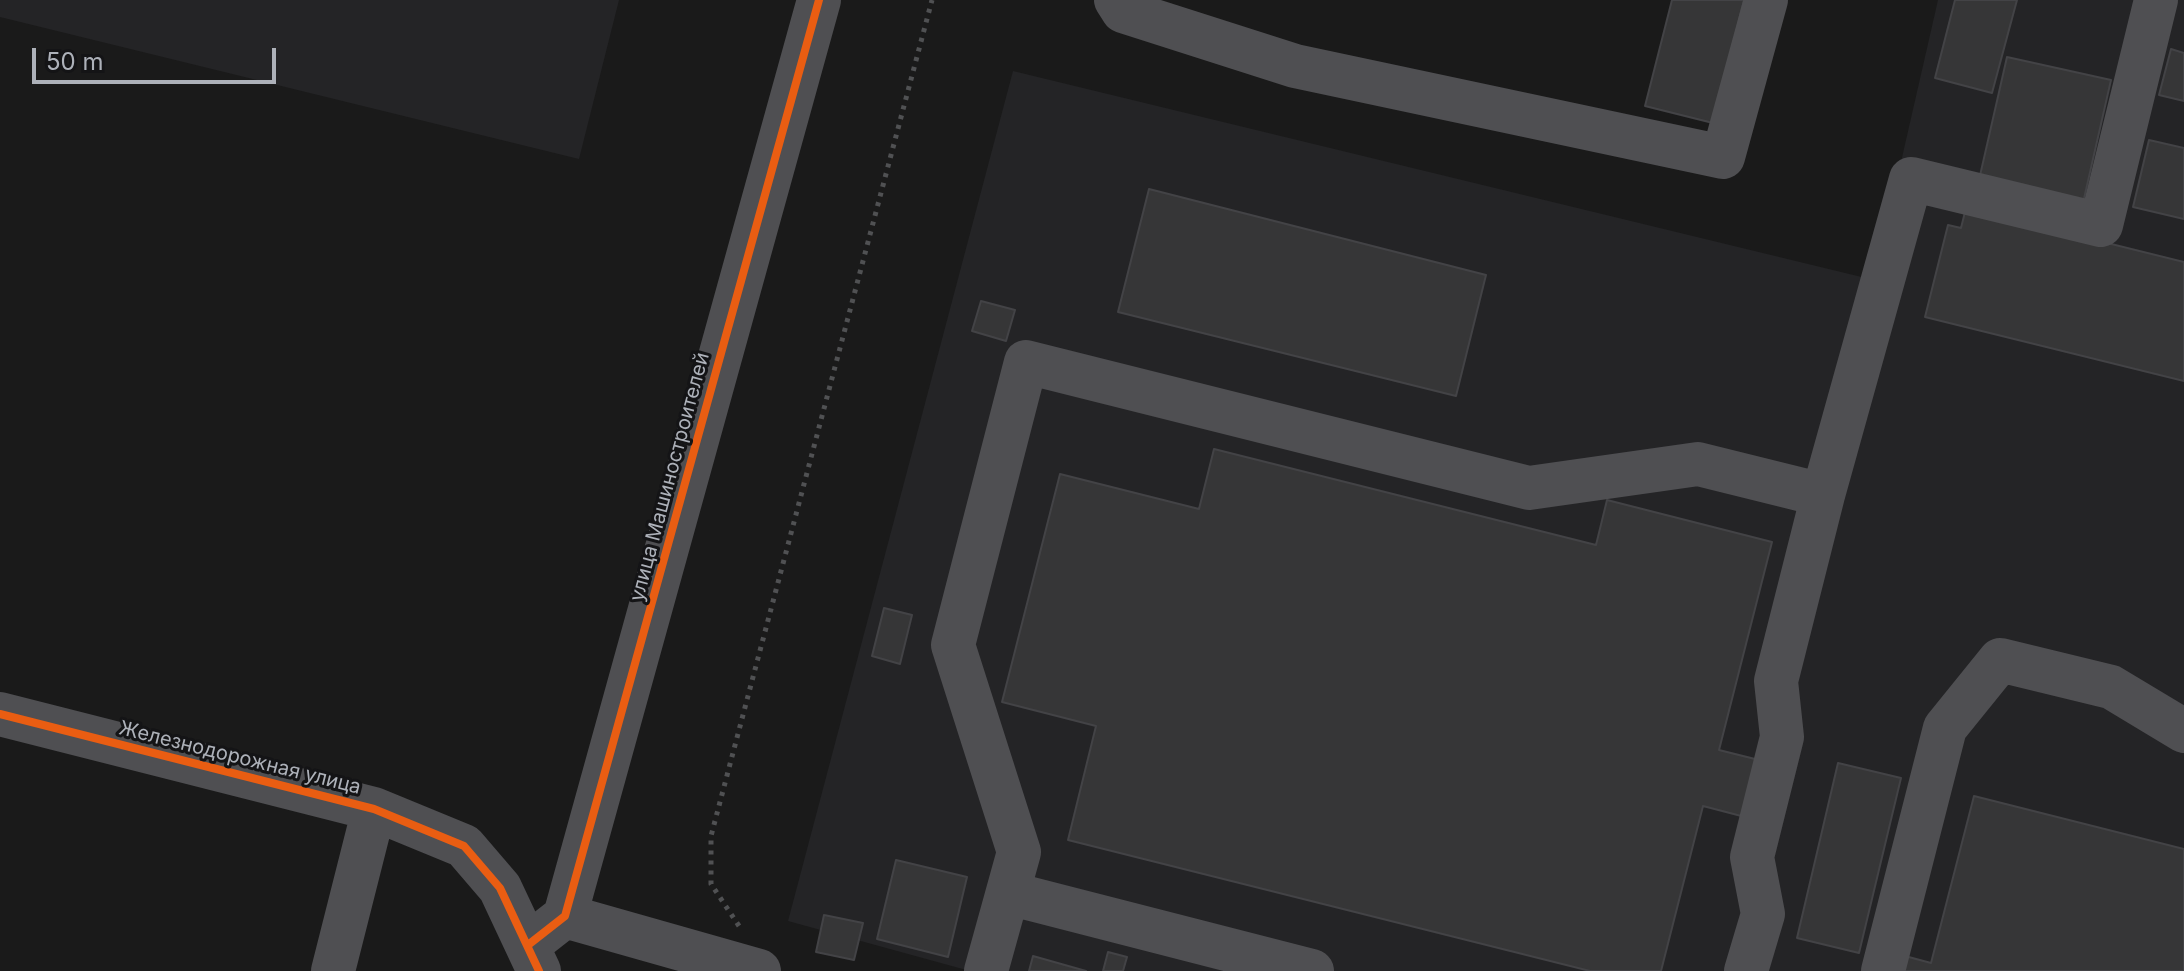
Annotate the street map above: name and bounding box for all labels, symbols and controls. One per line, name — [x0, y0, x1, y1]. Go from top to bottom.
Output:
scale bar — [36, 32, 280, 82]
text: 50 m — [46, 47, 104, 76]
street label: улица Машиностроителей — [625, 350, 715, 604]
street label: Железнодорожная улица — [117, 716, 363, 800]

